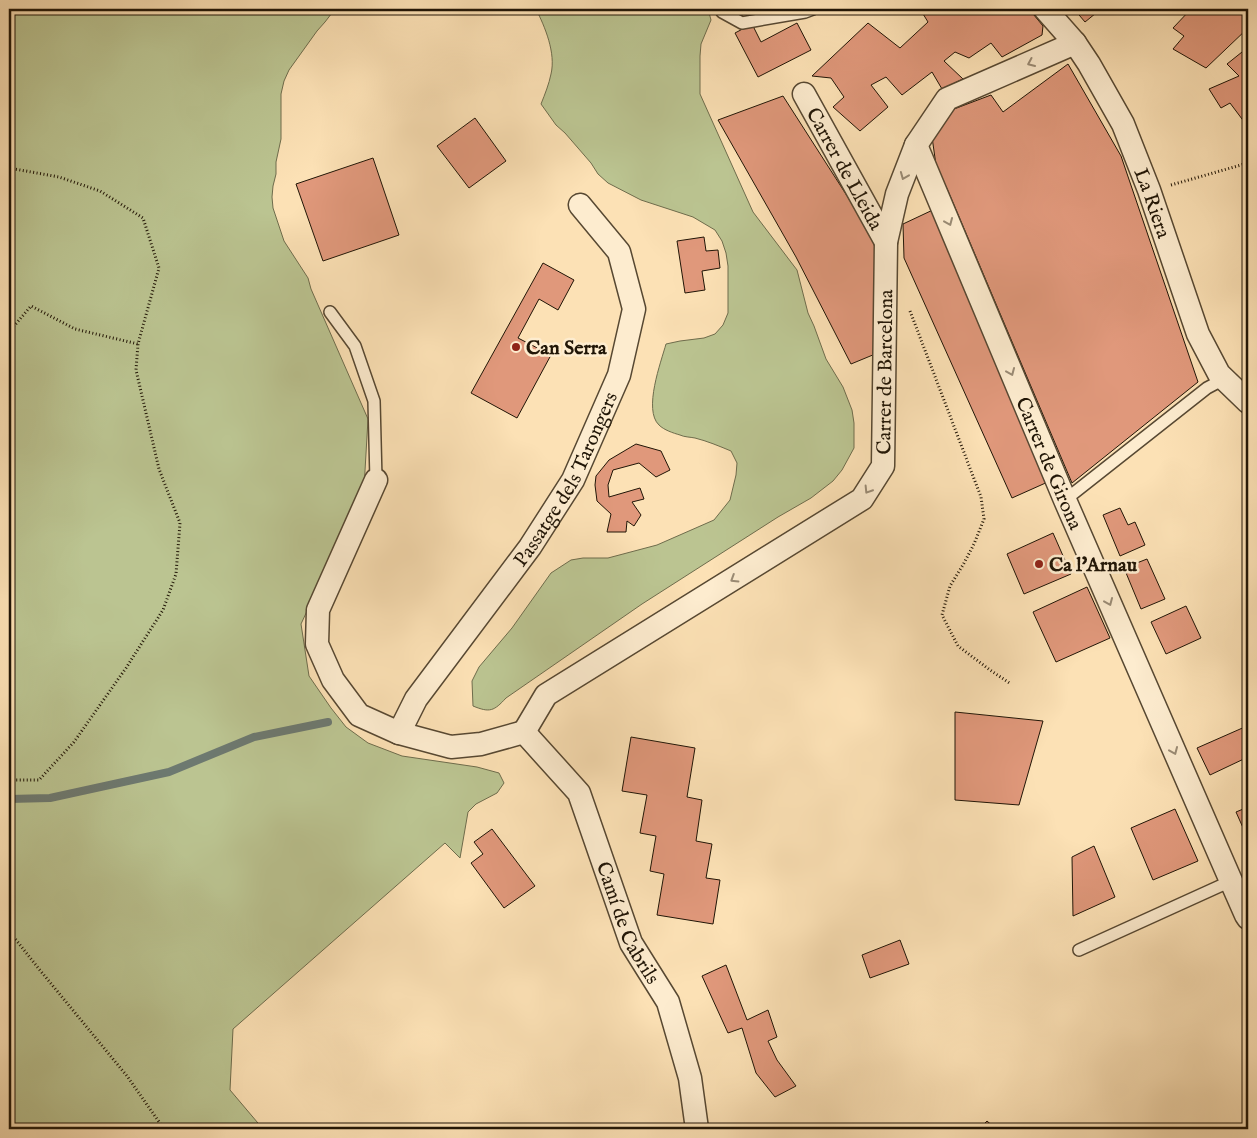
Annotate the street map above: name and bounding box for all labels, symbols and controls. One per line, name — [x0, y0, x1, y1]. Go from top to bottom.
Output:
one-way arrow — [1027, 56, 1036, 67]
street label: Carrer de Lleida — [800, 103, 888, 235]
street label: La Riera — [1128, 165, 1176, 242]
one-way arrow — [900, 171, 910, 180]
one-way arrow — [942, 217, 953, 226]
street label: Carrer de Barcelona — [872, 289, 899, 455]
place label: Can Serra — [526, 336, 607, 361]
marker: Can Serra — [510, 341, 522, 353]
one-way arrow — [1005, 367, 1016, 376]
street label: Passatge dels Tarongers — [509, 388, 624, 572]
street label: Carrer de Girona — [1009, 394, 1087, 534]
one-way arrow — [865, 484, 875, 493]
place label: Ca l'Arnau — [1049, 553, 1138, 578]
marker: Ca l'Arnau — [1033, 558, 1045, 570]
one-way arrow — [730, 572, 739, 582]
one-way arrow — [1103, 597, 1114, 606]
one-way arrow — [1168, 746, 1179, 755]
street label: Camí de Cabrils — [590, 859, 665, 989]

